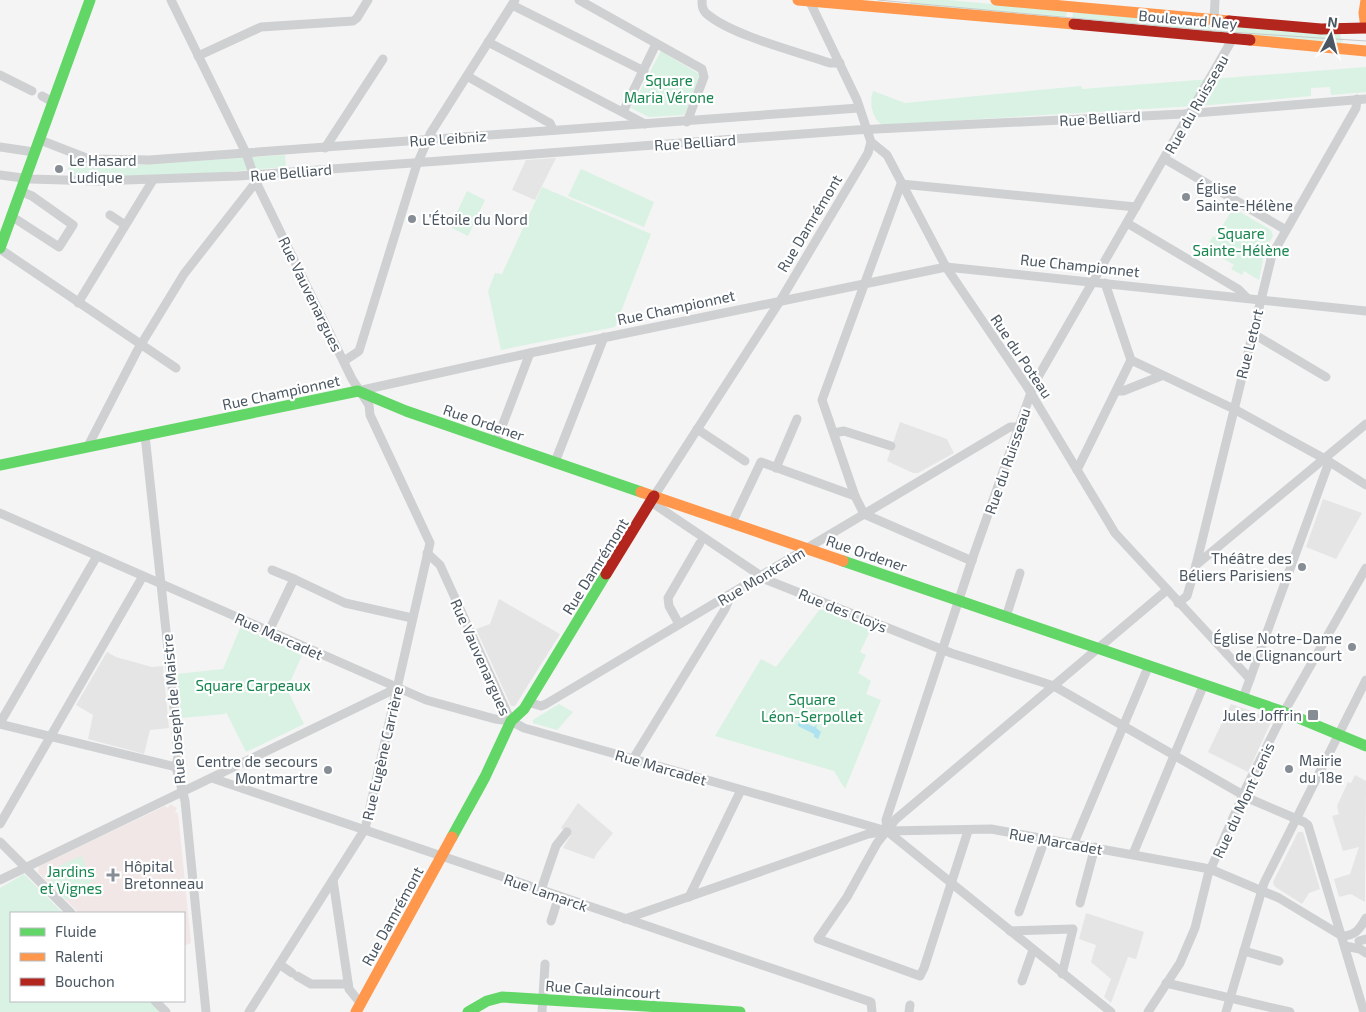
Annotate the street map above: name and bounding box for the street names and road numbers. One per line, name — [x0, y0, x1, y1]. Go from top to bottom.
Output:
street label: Boulevard Ney — [1138, 6, 1238, 32]
street label: Rue du Ruisseau — [1160, 51, 1232, 157]
street label: Rue Belliard — [1059, 107, 1141, 129]
street label: Rue Leibniz — [409, 126, 487, 150]
street label: Rue Belliard — [654, 130, 736, 154]
street label: Rue Belliard — [249, 159, 333, 185]
street label: Rue Damrémont — [773, 171, 845, 275]
street label: Rue Vauvenargues — [275, 234, 347, 354]
street label: Rue Championnet — [1019, 250, 1141, 280]
street label: Rue Championnet — [615, 286, 737, 328]
street label: Rue Letort — [1232, 307, 1266, 381]
street label: Rue du Poteau — [987, 311, 1057, 401]
street label: Rue Championnet — [220, 371, 342, 413]
street label: Rue Ordener — [441, 400, 527, 444]
street label: Rue du Ruisseau — [980, 405, 1034, 517]
street label: Rue Damrémont — [558, 514, 632, 618]
street label: Rue Ordener — [824, 531, 910, 575]
street label: Rue Montcalm — [714, 543, 808, 609]
street label: Rue des Cloÿs — [796, 584, 890, 636]
street label: Rue Vauvenargues — [447, 596, 515, 718]
street label: Rue Marcadet — [232, 609, 326, 664]
street label: Rue Joseph de Maistre — [157, 633, 189, 785]
street label: Rue Eugène Carrière — [358, 684, 406, 822]
street label: Rue du Mont Cenis — [1208, 739, 1278, 861]
street label: Rue Marcadet — [613, 745, 709, 789]
street label: Rue Marcadet — [1008, 824, 1104, 858]
street label: Rue Damrémont — [357, 863, 427, 969]
street label: Rue Lamarck — [502, 869, 591, 915]
street label: Rue Caulaincourt — [545, 976, 662, 1002]

